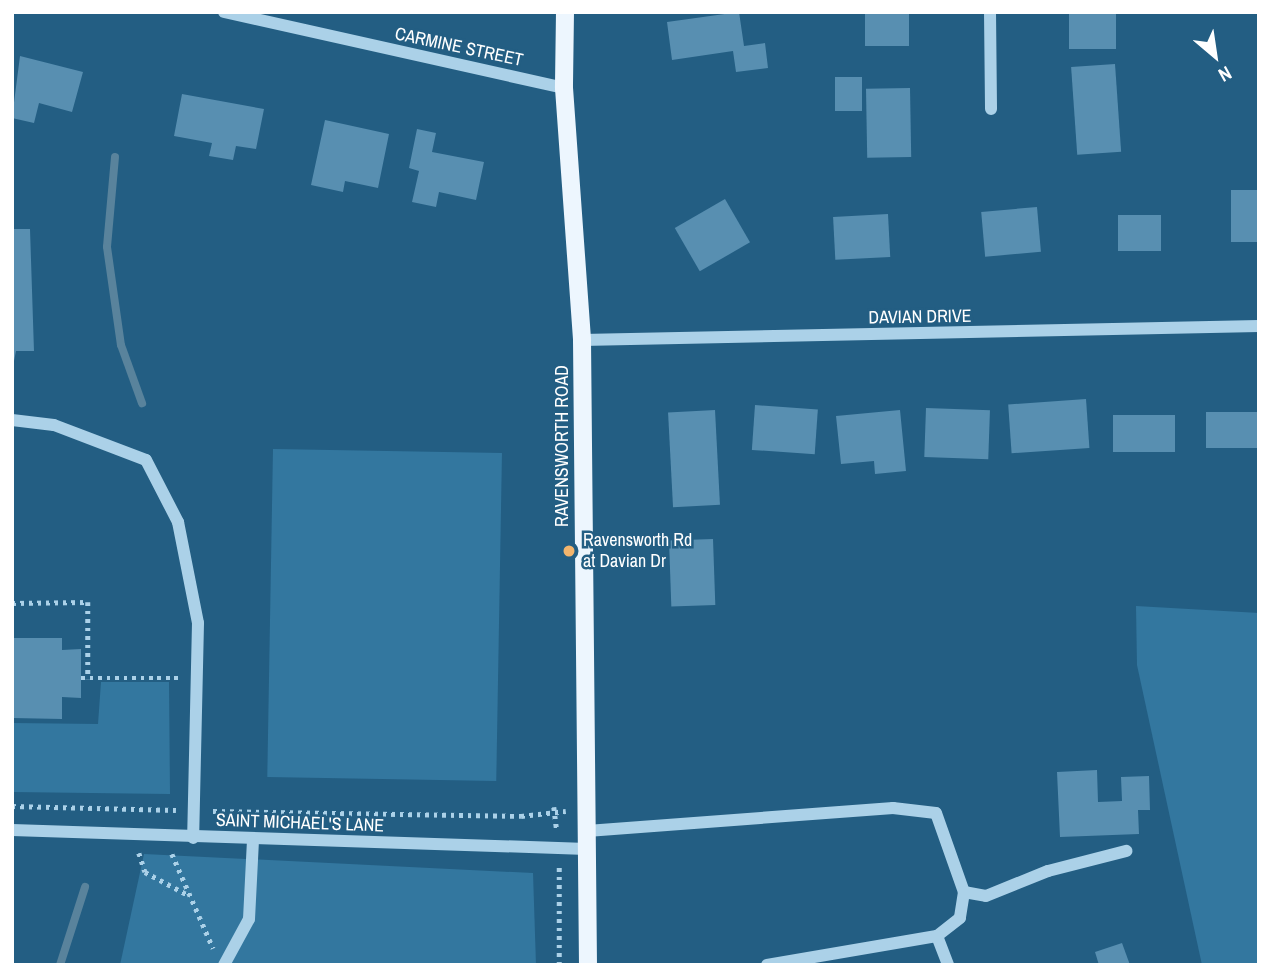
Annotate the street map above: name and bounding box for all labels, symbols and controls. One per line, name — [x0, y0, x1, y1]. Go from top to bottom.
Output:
north arrow — [1180, 21, 1250, 91]
street label: CARMINE STREET — [393, 23, 525, 71]
text: N — [1214, 60, 1236, 88]
street label: DAVIAN DRIVE — [868, 305, 972, 329]
street label: RAVENSWORTH ROAD — [551, 365, 573, 527]
place label: Ravensworth Rd at Davian Dr — [583, 530, 692, 572]
marker: Ravensworth Rd at Davian Dr — [561, 543, 577, 559]
street label: SAINT MICHAEL'S LANE — [215, 809, 385, 837]

